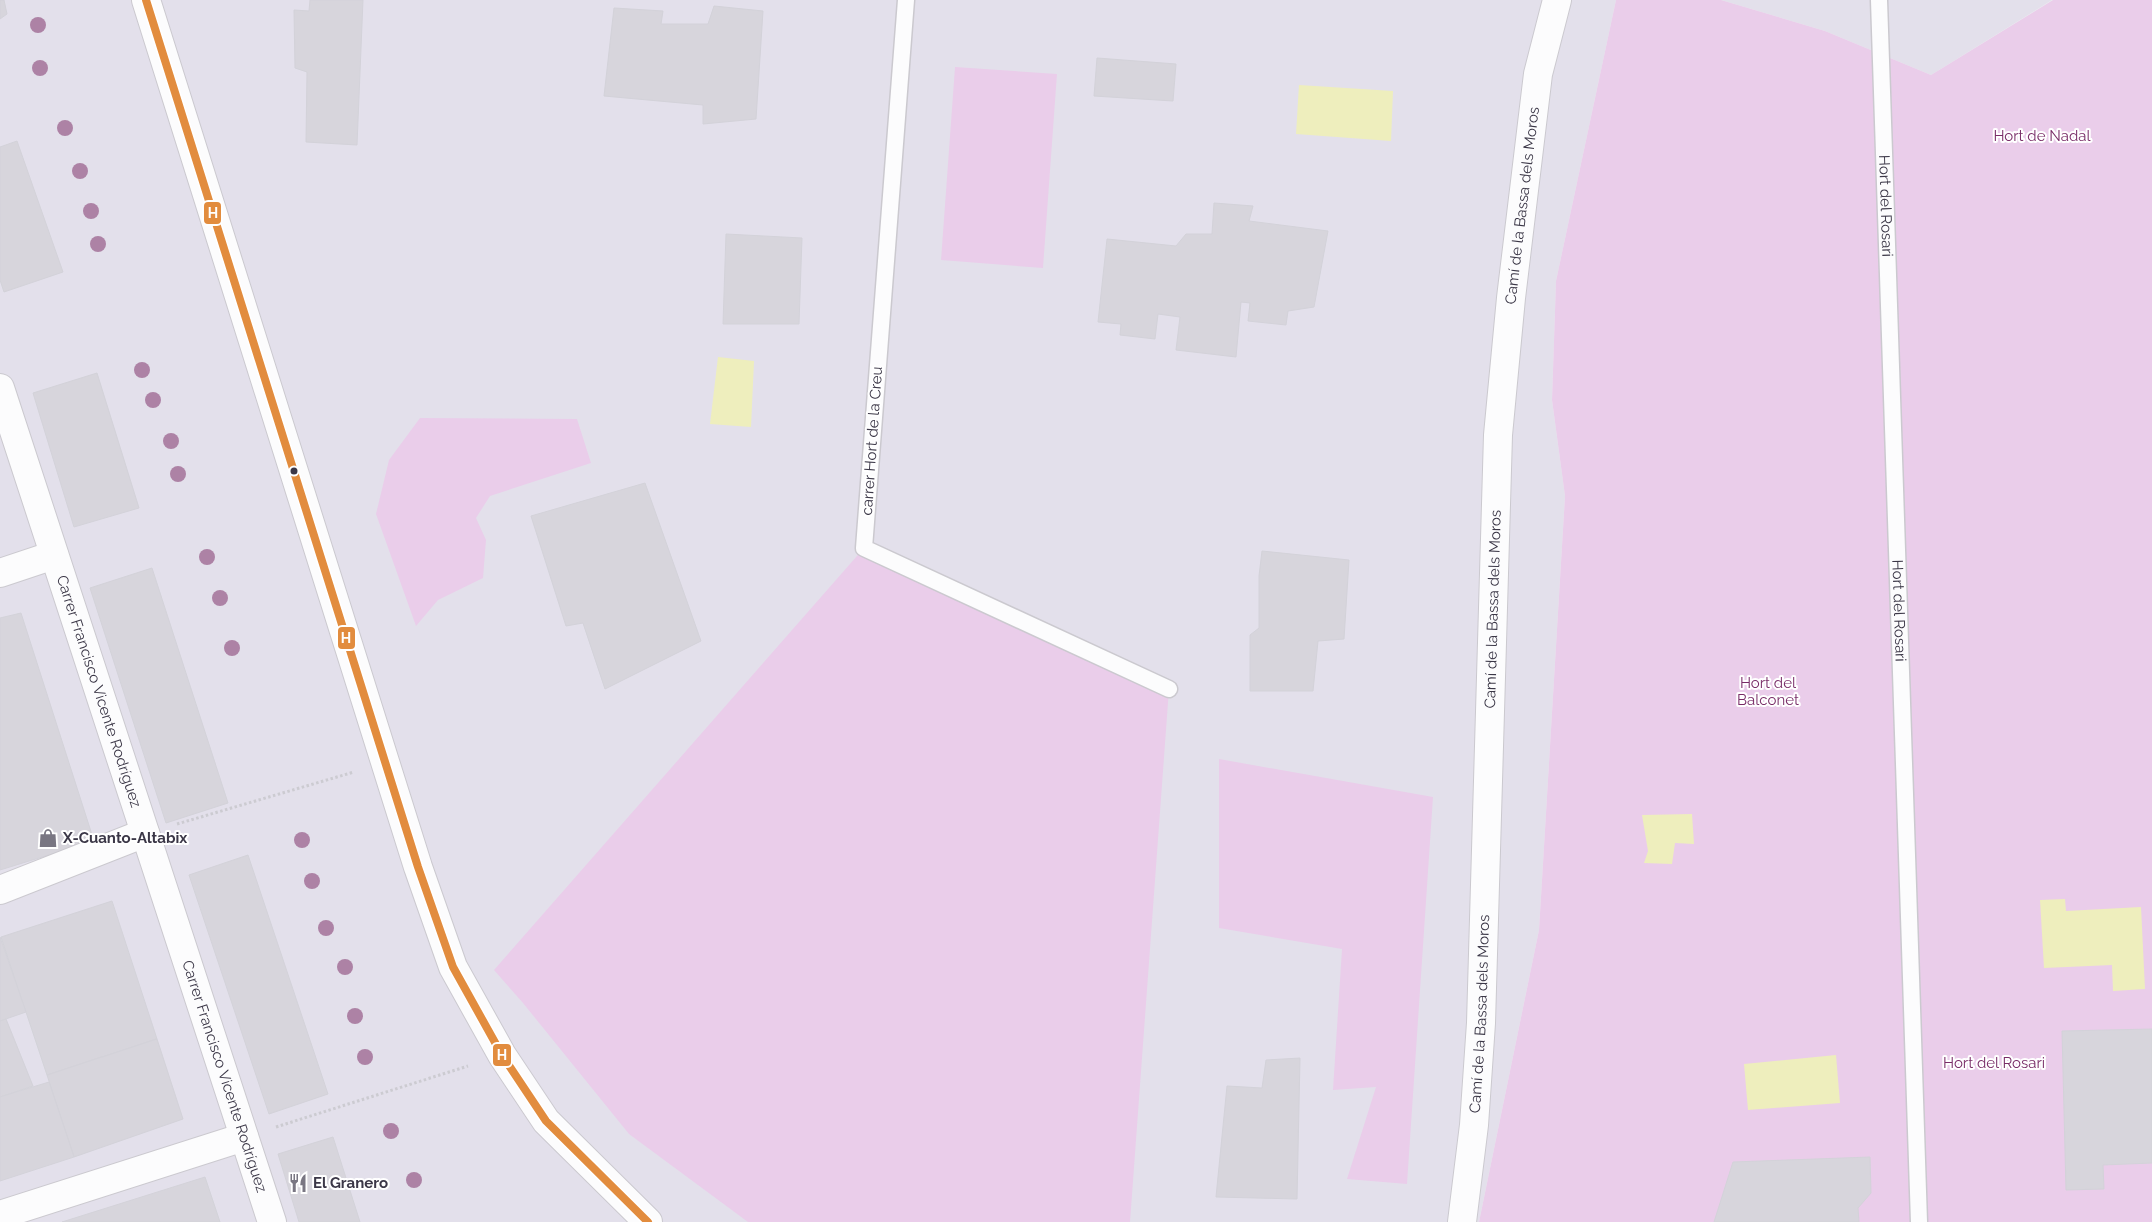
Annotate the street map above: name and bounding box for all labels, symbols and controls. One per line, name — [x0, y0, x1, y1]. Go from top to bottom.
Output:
street label: Camí de la Bassa dels Moros — [1501, 106, 1543, 305]
park label: Hort de Nadal — [1993, 127, 2092, 145]
street label: Hort del Rosari — [1875, 155, 1896, 257]
line badge: H — [203, 201, 222, 225]
text: H — [208, 205, 218, 221]
street label: carrer Hort de la Creu — [858, 366, 886, 516]
unlabelled marker — [289, 466, 299, 476]
street label: Camí de la Bassa dels Moros — [1481, 510, 1505, 709]
street label: Hort del Rosari — [1888, 559, 1910, 662]
street label: Carrer Francisco Vicente Rodríguez — [53, 573, 145, 810]
line badge: H — [337, 626, 356, 650]
text: H — [341, 630, 351, 646]
park label: Hort del Balconet — [1737, 674, 1799, 709]
shop icon: X-Cuanto-Altabix — [37, 827, 59, 849]
place label: X-Cuanto-Altabix — [62, 829, 187, 847]
street label: Camí de la Bassa dels Moros — [1466, 914, 1493, 1114]
street label: Carrer Francisco Vicente Rodríguez — [178, 958, 271, 1195]
line badge: H — [492, 1043, 512, 1067]
text: H — [497, 1047, 507, 1063]
park label: Hort del Rosari — [1943, 1054, 2045, 1072]
restaurant icon: El Granero — [287, 1172, 309, 1194]
place label: El Granero — [313, 1174, 388, 1192]

